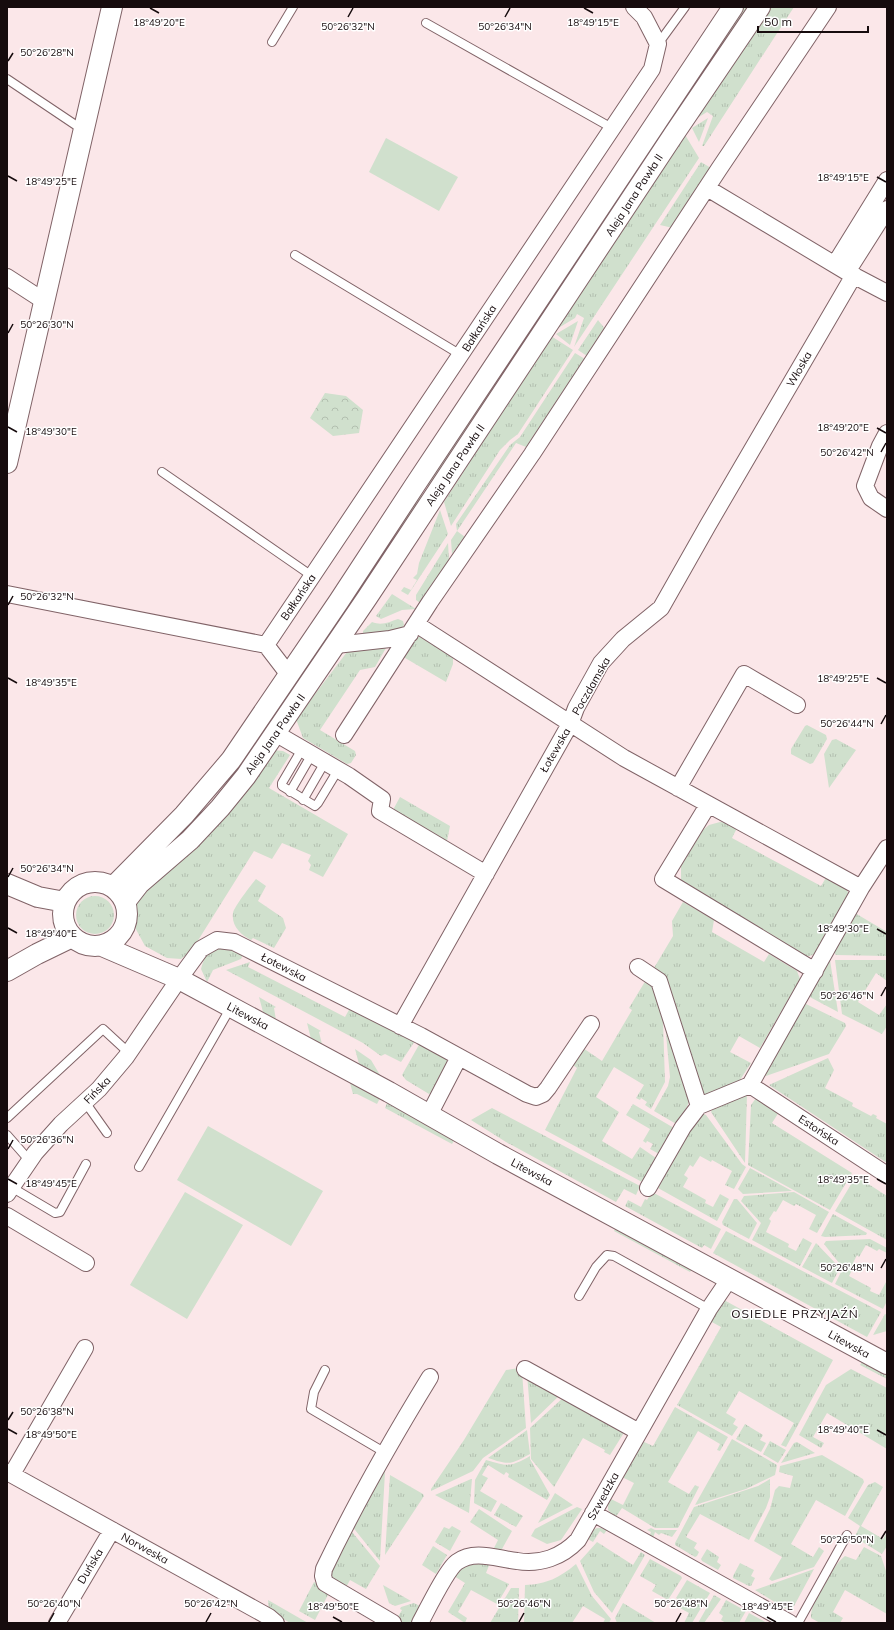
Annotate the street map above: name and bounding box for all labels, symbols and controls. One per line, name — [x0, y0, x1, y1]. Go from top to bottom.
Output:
scale bar — [758, 8, 868, 34]
text: 50 m — [764, 14, 792, 29]
text: 18°49'20"E — [133, 16, 185, 29]
text: 18°49'15"E — [567, 16, 619, 29]
text: 50°26'32"N — [321, 20, 375, 33]
text: 50°26'34"N — [478, 20, 532, 33]
text: 50°26'28"N — [20, 46, 74, 59]
street label: Aleja Jana Pawła II — [602, 151, 666, 239]
text: 18°49'15"E — [817, 171, 869, 184]
text: 18°49'25"E — [25, 175, 77, 188]
street label: Bałkańska — [459, 302, 499, 354]
text: 50°26'30"N — [20, 318, 74, 331]
street label: Włoska — [783, 349, 815, 389]
street label: Aleja Jana Pawła II — [422, 421, 488, 509]
text: 18°49'20"E — [817, 421, 869, 434]
text: 18°49'30"E — [25, 425, 77, 438]
text: 50°26'42"N — [820, 446, 874, 459]
street label: Bałkańska — [277, 571, 319, 623]
text: 50°26'32"N — [20, 590, 74, 603]
street label: Poczdamska — [569, 654, 613, 718]
text: 18°49'25"E — [817, 672, 869, 685]
text: 18°49'35"E — [25, 676, 77, 689]
street label: Aleja Jana Pawła II — [242, 691, 308, 777]
text: 50°26'44"N — [820, 717, 874, 730]
street label: Łotewska — [536, 725, 573, 776]
text: 50°26'34"N — [20, 862, 74, 875]
text: 18°49'30"E — [817, 922, 869, 935]
text: 18°49'40"E — [25, 927, 77, 940]
street label: Łotewska — [258, 949, 309, 984]
text: 50°26'46"N — [820, 989, 874, 1002]
street label: Litewska — [225, 999, 271, 1033]
street label: Fińska — [81, 1073, 113, 1107]
street label: Estońska — [796, 1112, 842, 1148]
text: 50°26'36"N — [20, 1133, 74, 1146]
street label: Litewska — [509, 1155, 555, 1189]
text: 18°49'35"E — [817, 1173, 869, 1186]
text: 18°49'45"E — [25, 1177, 77, 1190]
text: 50°26'48"N — [820, 1261, 874, 1274]
district label: OSIEDLE PRZYJAŹŃ — [731, 1306, 859, 1321]
street label: Litewska — [826, 1327, 872, 1361]
text: 50°26'38"N — [20, 1405, 74, 1418]
text: 18°49'40"E — [817, 1423, 869, 1436]
text: 18°49'50"E — [25, 1428, 77, 1441]
street label: Szwedzka — [584, 1470, 622, 1522]
street label: Norweska — [119, 1529, 171, 1567]
text: 50°26'50"N — [820, 1533, 874, 1546]
street label: Duńska — [74, 1546, 106, 1586]
text: 50°26'40"N — [27, 1597, 81, 1610]
text: 50°26'42"N — [184, 1597, 238, 1610]
text: 50°26'46"N — [497, 1597, 551, 1610]
text: 50°26'48"N — [654, 1597, 708, 1610]
text: 18°49'50"E — [307, 1600, 359, 1613]
text: 18°49'45"E — [741, 1600, 793, 1613]

